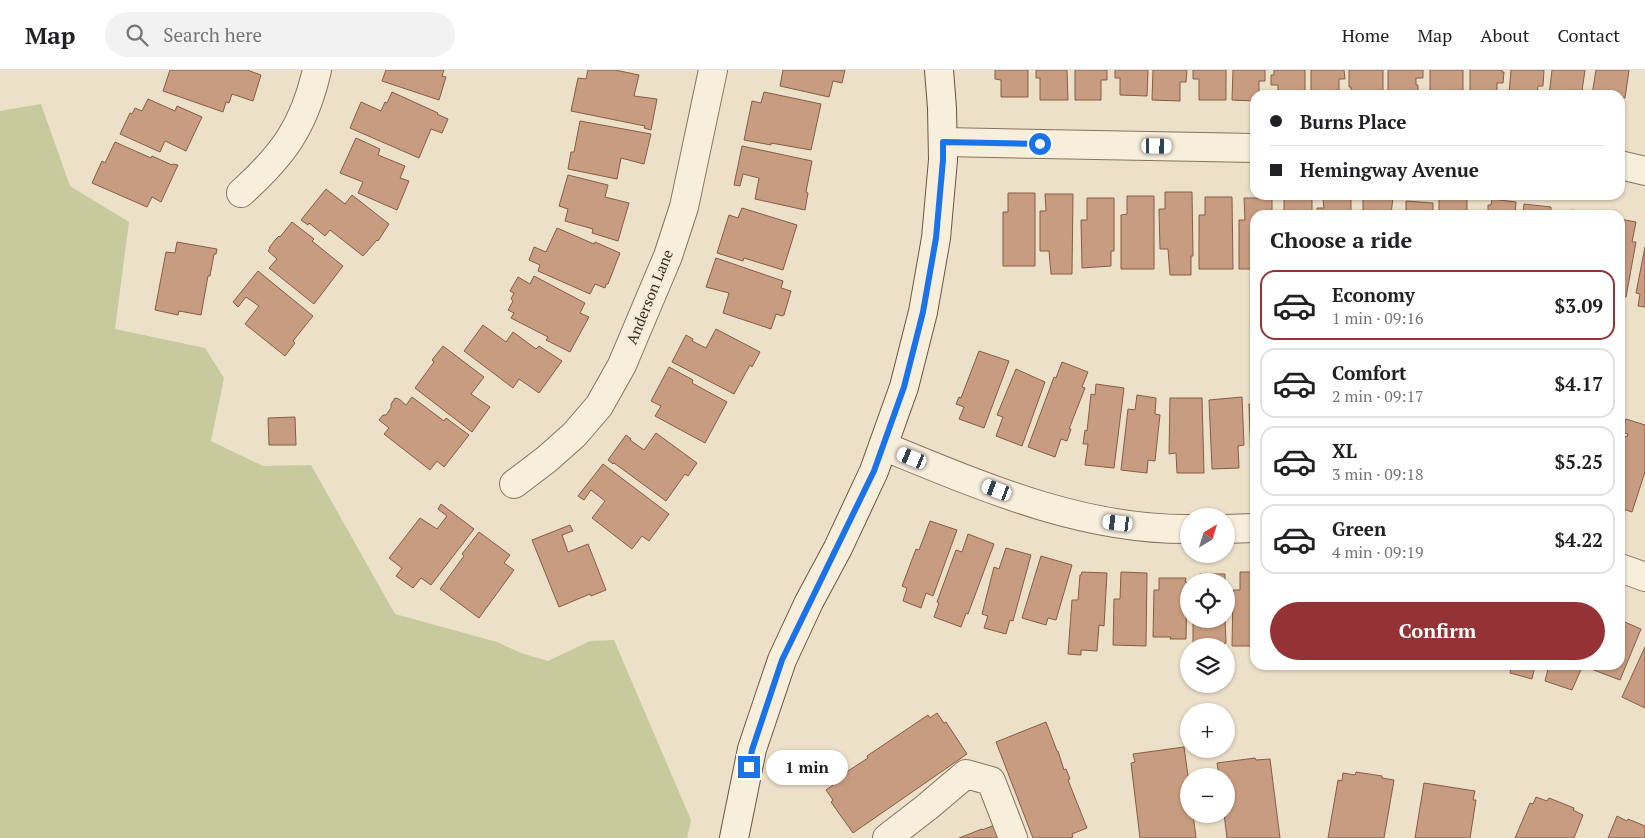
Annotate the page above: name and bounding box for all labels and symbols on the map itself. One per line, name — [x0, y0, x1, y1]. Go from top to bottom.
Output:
route start — [1029, 133, 1051, 155]
car — [1141, 138, 1172, 154]
street label: Anderson Lane — [621, 246, 677, 347]
car — [895, 445, 928, 471]
car — [980, 478, 1013, 502]
north arrow — [1180, 508, 1235, 562]
car — [1102, 514, 1133, 532]
callout: 1 min — [766, 750, 849, 784]
route end — [738, 756, 760, 778]

